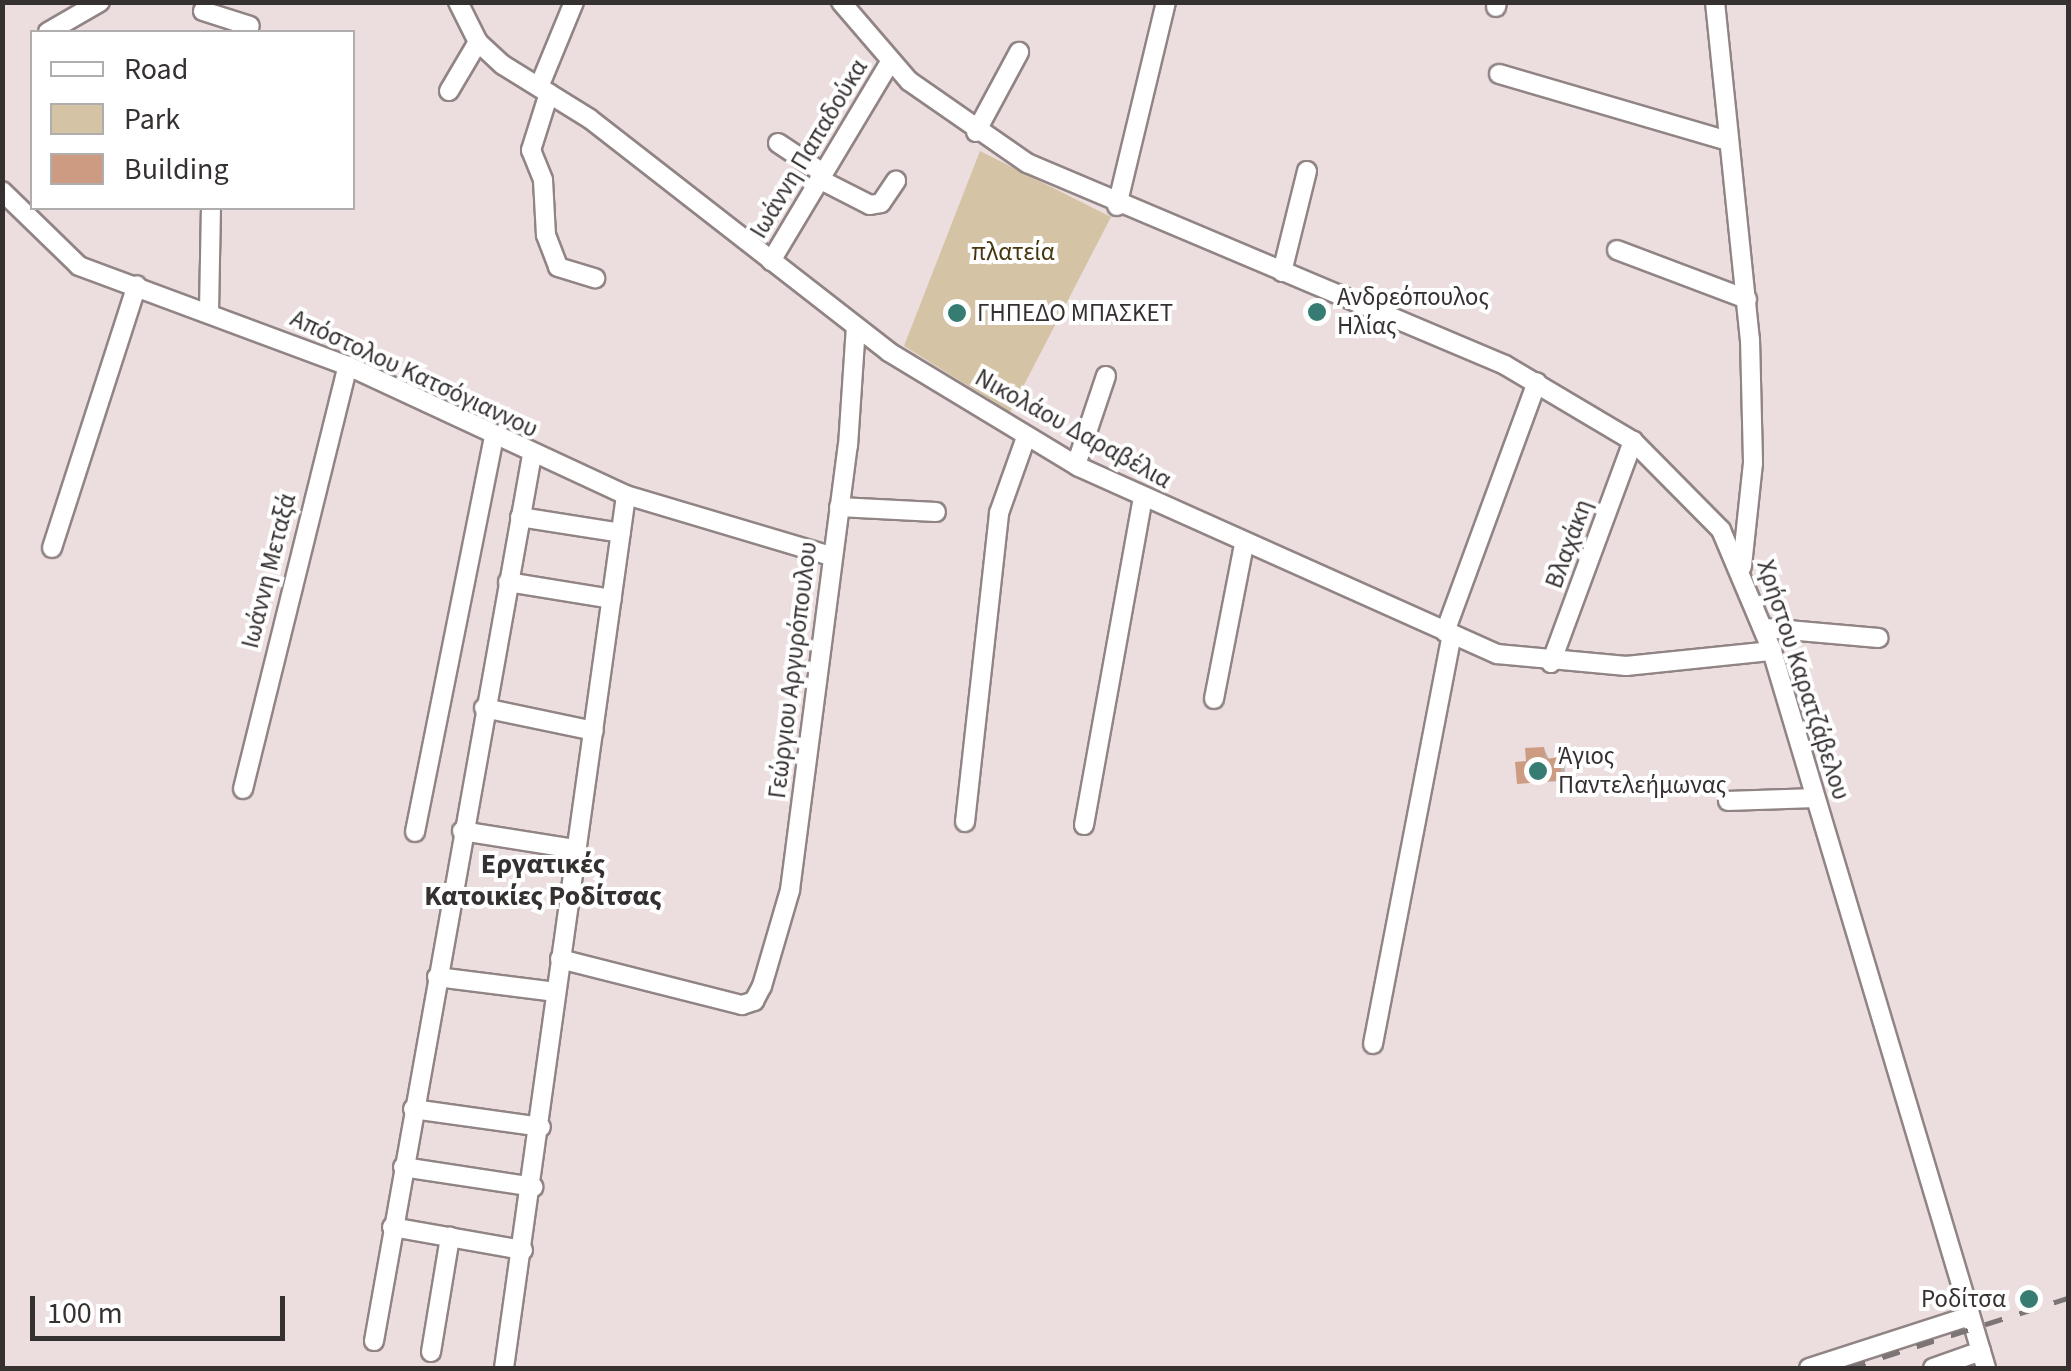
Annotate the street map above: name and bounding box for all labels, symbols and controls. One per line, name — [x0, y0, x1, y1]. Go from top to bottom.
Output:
legend — [30, 30, 355, 210]
text: Road — [124, 48, 188, 91]
street label: Ιωάννη Παπαδούκα — [744, 54, 874, 244]
text: Park — [124, 98, 180, 141]
text: Building — [124, 148, 229, 191]
park label: πλατεία — [971, 237, 1055, 267]
place label: Ανδρεόπουλος Ηλίας — [1337, 283, 1489, 342]
place label: ΓΗΠΕΔΟ ΜΠΑΣΚΕΤ — [977, 298, 1173, 328]
marker: Ανδρεόπουλος Ηλίας — [1306, 301, 1328, 323]
marker: ΓΗΠΕΔΟ ΜΠΑΣΚΕΤ — [946, 302, 968, 324]
street label: Απόστολου Κατσόγιαννου — [286, 303, 542, 445]
street label: Νικολάου Δαραβέλια — [970, 363, 1176, 495]
street label: Ιωάννη Μεταξά — [235, 491, 303, 651]
street label: Βλαχάκη — [1539, 496, 1599, 592]
street label: Γεώργιου Αργυρόπουλου — [762, 540, 824, 800]
street label: Χρήστου Καρατζάβελου — [1750, 556, 1856, 804]
place label: Άγιος Παντελεήμωνας — [1558, 742, 1727, 801]
marker: Άγιος Παντελεήμωνας — [1527, 760, 1549, 782]
district label: Εργατικές Κατοικίες Ροδίτσας — [424, 847, 662, 913]
scale bar — [35, 1276, 290, 1338]
place label: Ροδίτσα — [1921, 1284, 2006, 1314]
marker: Ροδίτσα — [2016, 1286, 2042, 1312]
text: 100 m — [47, 1292, 123, 1335]

